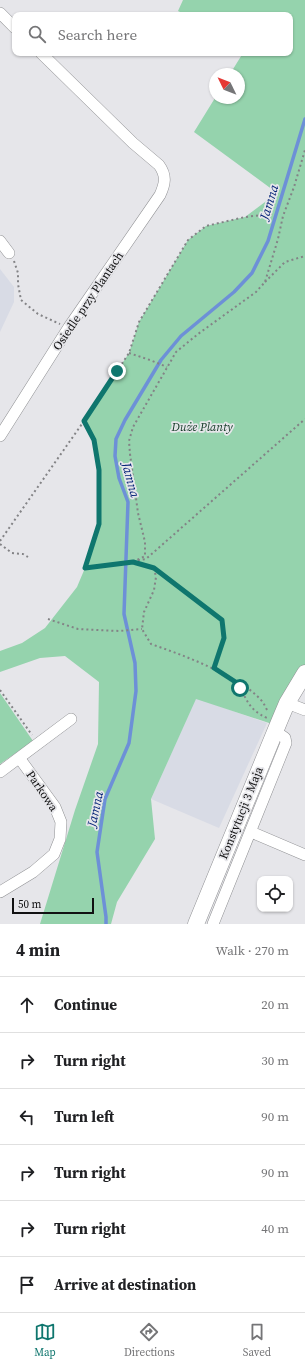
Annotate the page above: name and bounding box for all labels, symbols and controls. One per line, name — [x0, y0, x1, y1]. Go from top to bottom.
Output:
search box — [12, 12, 293, 56]
icon: search — [26, 23, 48, 45]
text: Search here — [58, 24, 137, 45]
north arrow — [209, 68, 245, 104]
water label: Jamna — [255, 182, 282, 223]
street label: Osiedle przy Plantach — [49, 248, 127, 354]
route end — [108, 362, 126, 380]
park label: Duże Planty — [170, 419, 233, 435]
water label: Jamna — [118, 459, 144, 500]
route start — [231, 679, 249, 697]
street label: Konstytucji 3 Maja — [215, 764, 267, 862]
street label: Parkowa — [22, 767, 62, 815]
water label: Jamna — [83, 790, 107, 830]
map controls — [257, 876, 293, 912]
button: locate — [257, 876, 293, 912]
scale bar — [12, 896, 94, 915]
text: 50 m — [18, 897, 41, 912]
text: 4 min — [16, 938, 60, 962]
text: Walk · 270 m — [216, 942, 289, 959]
icon: ahead — [16, 994, 38, 1016]
text: Continue — [54, 994, 117, 1015]
text: 20 m — [261, 996, 289, 1013]
icon: right — [16, 1050, 38, 1072]
text: Turn right — [54, 1050, 126, 1071]
text: 30 m — [261, 1052, 289, 1069]
icon: left — [16, 1106, 38, 1128]
text: Turn left — [54, 1106, 114, 1127]
text: 90 m — [261, 1108, 289, 1125]
icon: right — [16, 1162, 38, 1184]
text: Turn right — [54, 1162, 126, 1183]
text: 90 m — [261, 1164, 289, 1181]
icon: right — [16, 1218, 38, 1240]
text: Turn right — [54, 1218, 126, 1239]
text: 40 m — [261, 1220, 289, 1237]
icon: arrive — [16, 1274, 38, 1296]
text: Arrive at destination — [54, 1274, 196, 1295]
tab: Map — [34, 1321, 56, 1360]
tab: Directions — [124, 1321, 175, 1360]
tab: Saved — [243, 1321, 271, 1360]

